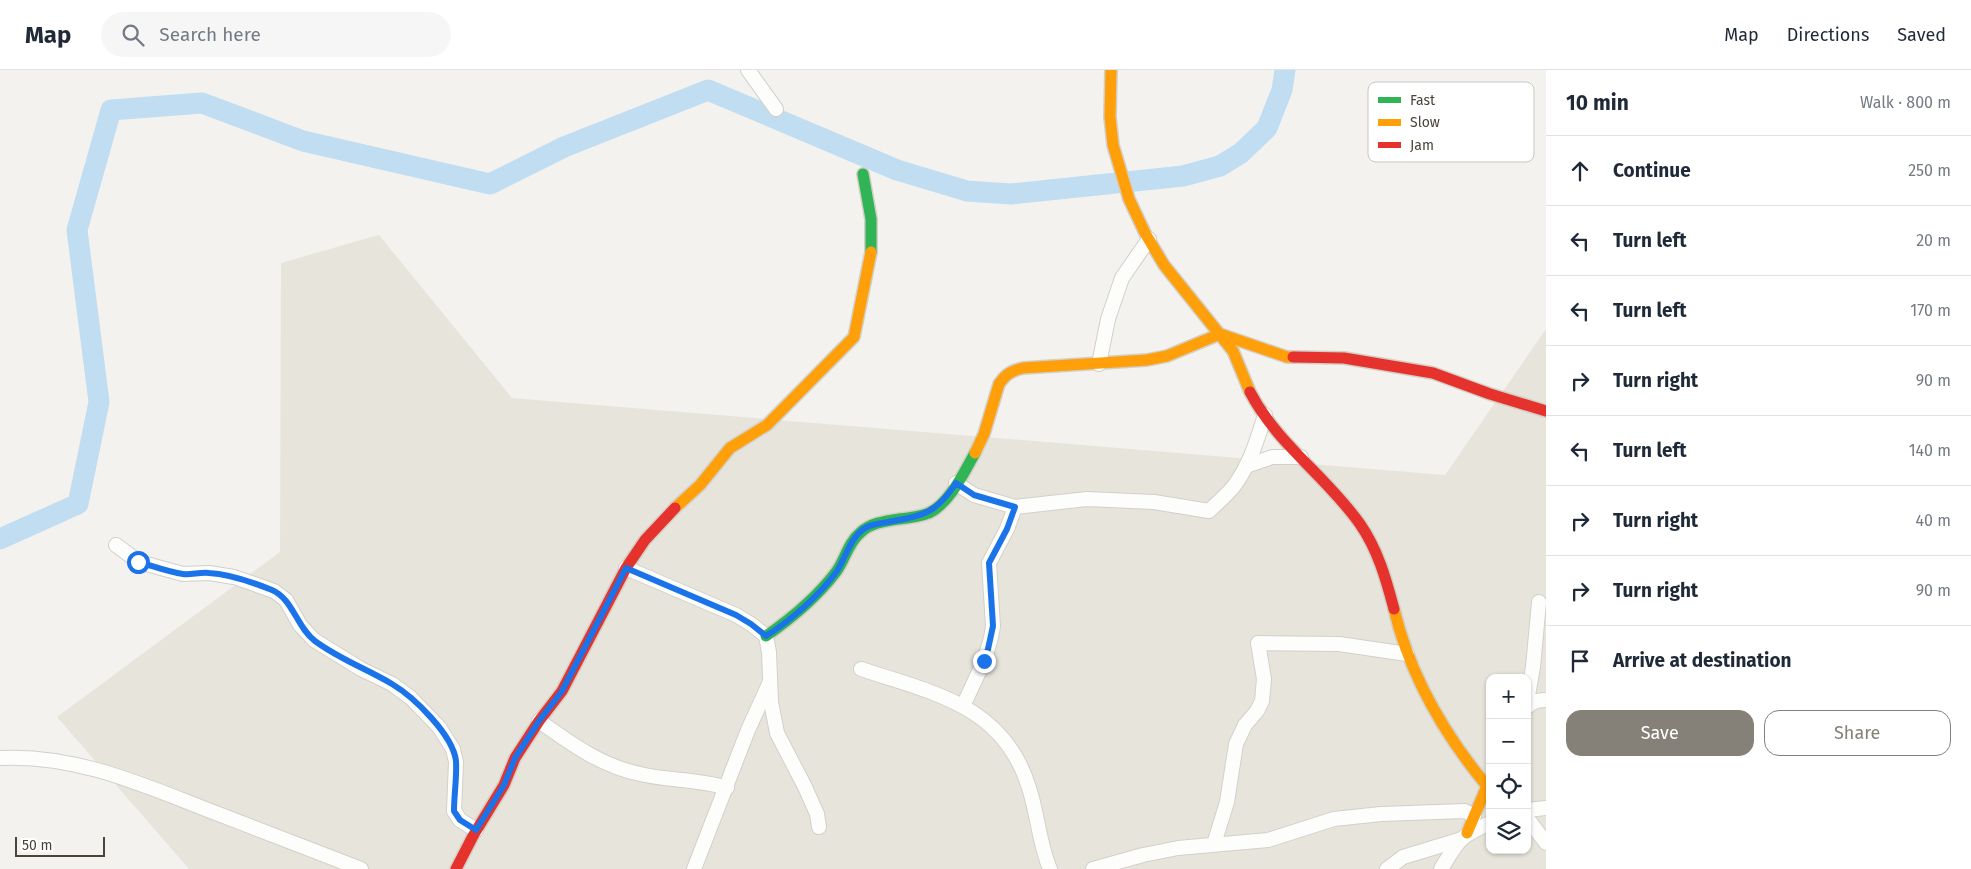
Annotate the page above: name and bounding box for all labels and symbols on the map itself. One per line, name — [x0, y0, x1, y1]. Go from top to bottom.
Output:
legend — [1368, 82, 1534, 162]
text: Fast — [1410, 92, 1436, 109]
text: Slow — [1410, 114, 1440, 131]
text: Jam — [1410, 137, 1434, 154]
route start — [127, 551, 150, 574]
route end — [973, 650, 996, 673]
scale bar — [15, 834, 105, 857]

